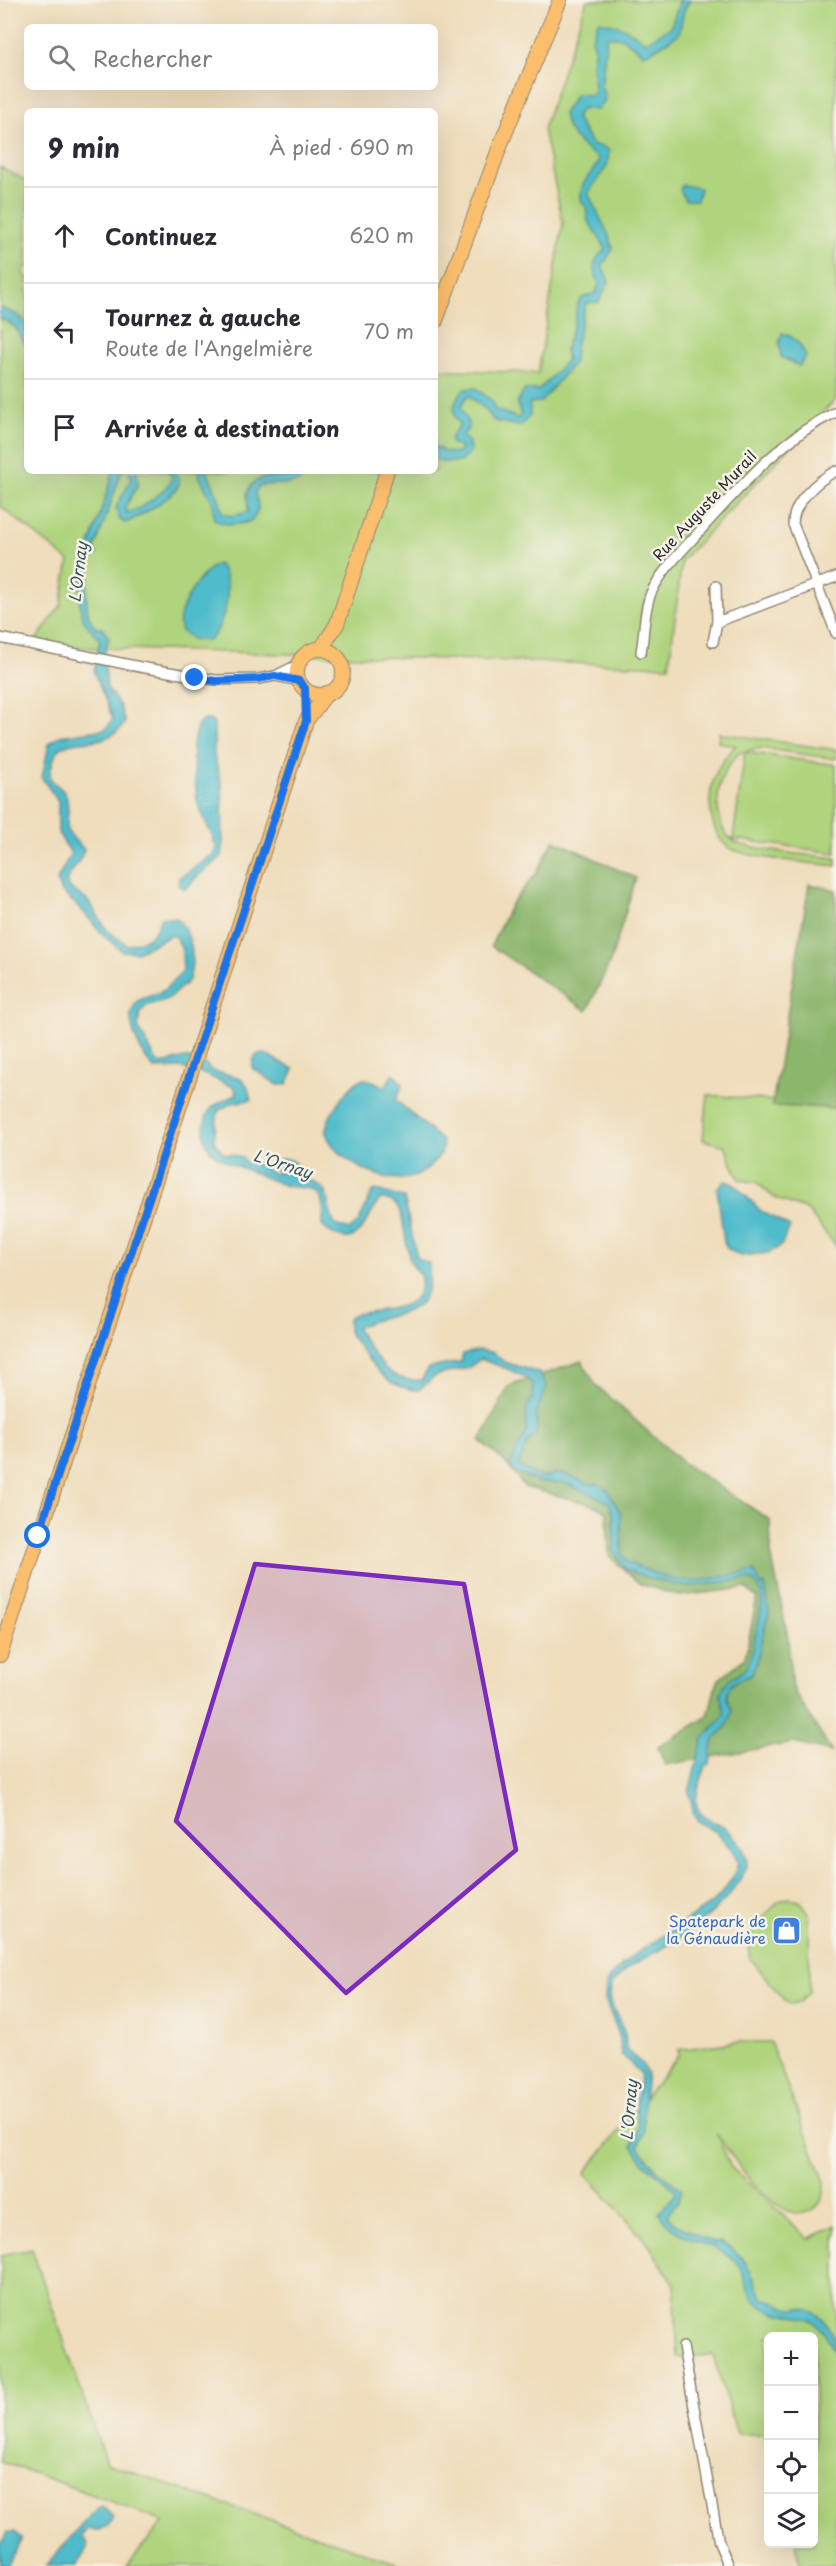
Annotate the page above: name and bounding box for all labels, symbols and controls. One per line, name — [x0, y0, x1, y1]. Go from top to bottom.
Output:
search box — [24, 24, 438, 90]
icon: search — [45, 41, 78, 74]
text: Rechercher — [93, 41, 212, 74]
text: 9 min — [48, 128, 120, 167]
text: À pied · 690 m — [269, 132, 414, 162]
icon: ahead — [48, 219, 81, 252]
text: Continuez — [105, 219, 217, 252]
text: 620 m — [350, 220, 414, 250]
text: Tournez à gauche — [105, 300, 301, 333]
icon: left — [48, 315, 81, 348]
text: 70 m — [364, 316, 414, 346]
text: Route de l'Angelmière — [105, 333, 313, 363]
icon: arrive — [48, 411, 81, 444]
text: Arrivée à destination — [105, 411, 339, 444]
street label: Rue Auguste Murail — [647, 445, 761, 565]
water label: L'Ornay — [61, 538, 93, 604]
route end — [181, 664, 207, 690]
water label: L'Ornay — [251, 1142, 318, 1184]
route start — [24, 1522, 50, 1548]
place label: Spatepark de la Génaudière — [666, 1909, 766, 1949]
shop icon: Spatepark de la Génaudière — [771, 1915, 803, 1947]
water label: L'Ornay — [613, 2077, 643, 2141]
map controls — [764, 2332, 818, 2548]
button: + — [764, 2332, 818, 2386]
button: − — [764, 2386, 818, 2440]
button: locate — [764, 2440, 818, 2494]
button: layers — [764, 2494, 818, 2548]

